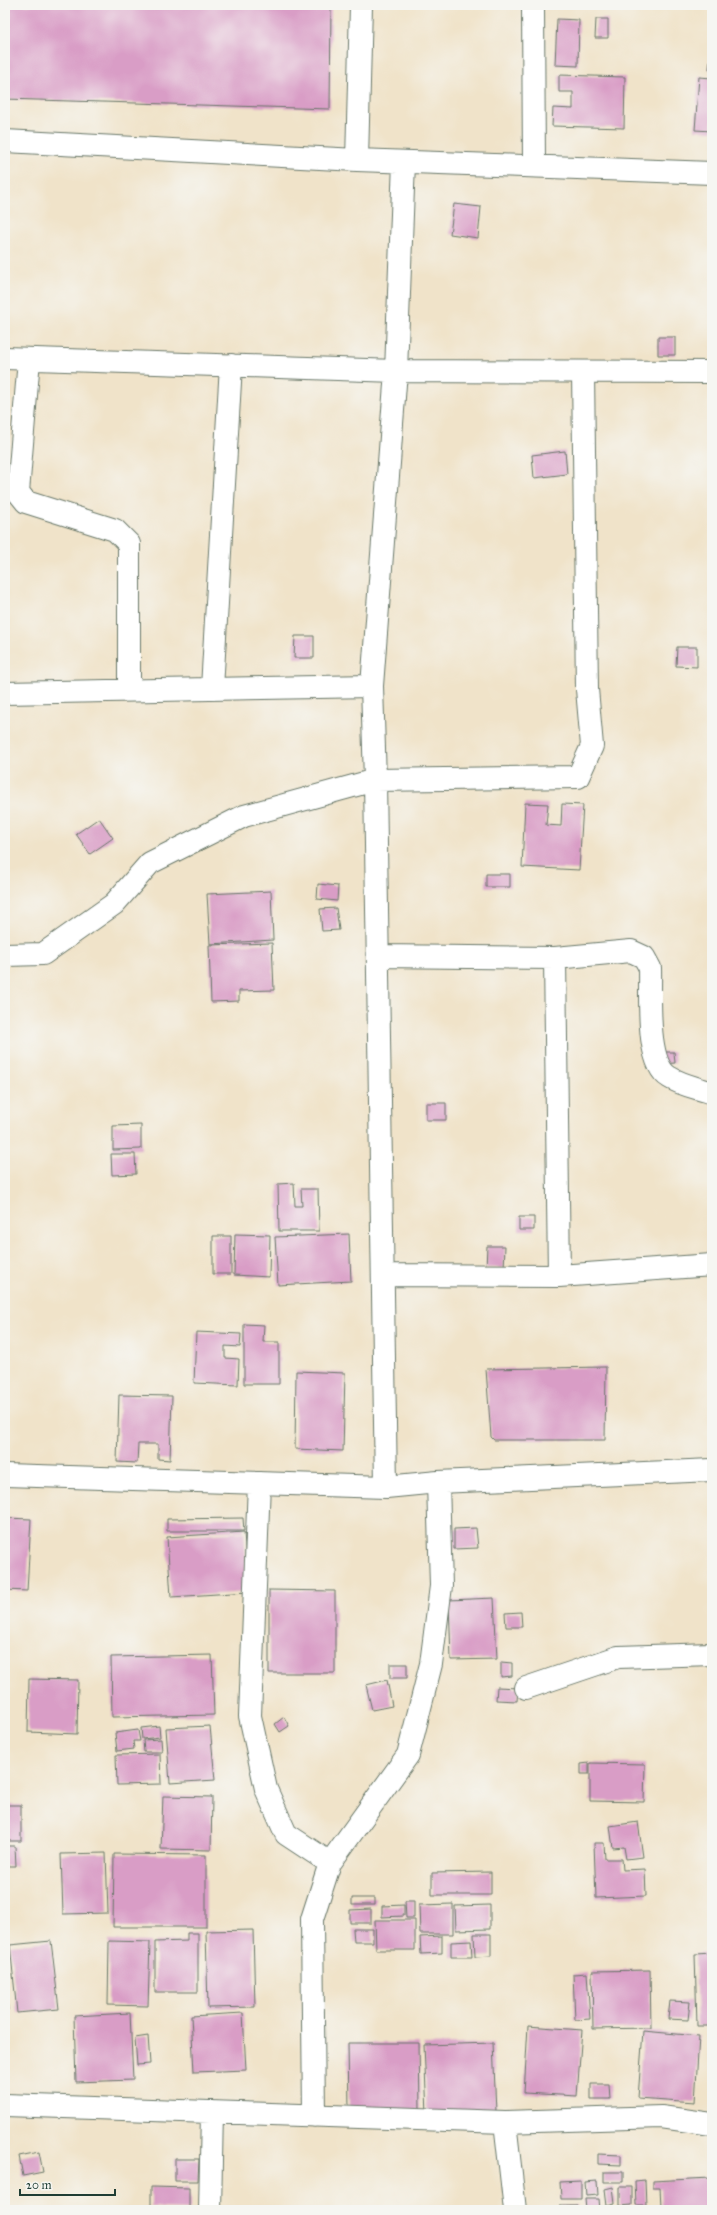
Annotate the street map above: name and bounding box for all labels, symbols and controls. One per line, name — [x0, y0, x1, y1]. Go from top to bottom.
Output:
scale bar — [20, 2171, 115, 2197]
text: 20 m — [26, 2178, 52, 2192]

